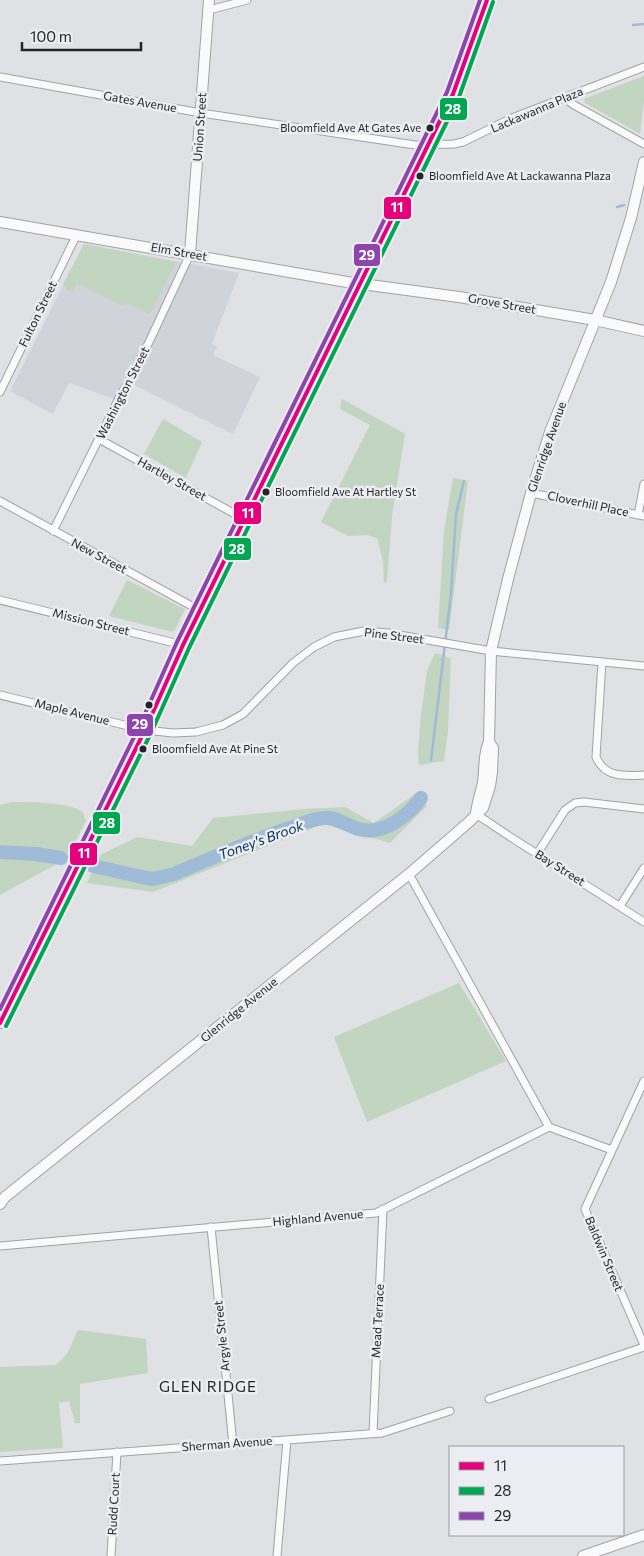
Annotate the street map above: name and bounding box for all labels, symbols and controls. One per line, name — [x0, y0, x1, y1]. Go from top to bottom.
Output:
scale bar — [22, 20, 141, 52]
text: 100 m — [30, 27, 72, 45]
street label: Lackawanna Plaza — [488, 83, 585, 135]
street label: Gates Avenue — [103, 88, 178, 114]
street label: Union Street — [190, 92, 208, 162]
line badge: 28 — [439, 97, 468, 121]
text: 28 — [445, 100, 462, 117]
place label: Bloomfield Ave At Gates Ave — [280, 121, 421, 134]
marker: Bloomfield Ave At Gates Ave — [425, 123, 435, 133]
place label: Bloomfield Ave At Lackawanna Plaza — [429, 169, 611, 182]
marker: Bloomfield Ave At Lackawanna Plaza — [415, 171, 425, 181]
line badge: 11 — [383, 196, 412, 220]
text: 11 — [391, 198, 403, 215]
street label: Elm Street — [150, 239, 208, 263]
line badge: 29 — [353, 243, 381, 267]
text: 29 — [359, 246, 376, 263]
street label: Fulton Street — [15, 278, 59, 349]
street label: Grove Street — [467, 290, 537, 316]
street label: Washington Street — [93, 344, 151, 441]
street label: Glenridge Avenue — [524, 400, 568, 494]
street label: Hartley Street — [136, 453, 209, 503]
place label: Bloomfield Ave At Hartley St — [275, 485, 417, 498]
marker: Bloomfield Ave At Hartley St — [261, 487, 271, 497]
street label: Cloverhill Place — [546, 488, 630, 518]
line badge: 11 — [233, 501, 262, 525]
text: 11 — [242, 504, 254, 521]
street label: New Street — [69, 535, 130, 576]
line badge: 28 — [223, 537, 252, 561]
text: 28 — [229, 540, 246, 557]
street label: Mission Street — [51, 605, 131, 637]
street label: Pine Street — [363, 624, 425, 646]
street label: Maple Avenue — [33, 695, 111, 727]
unlabelled marker — [144, 700, 154, 710]
line badge: 29 — [126, 713, 154, 737]
text: 29 — [132, 715, 149, 732]
place label: Bloomfield Ave At Pine St — [152, 742, 278, 755]
marker: Bloomfield Ave At Pine St — [138, 744, 148, 754]
line badge: 28 — [92, 811, 121, 835]
text: 28 — [99, 814, 116, 831]
water label: Toney's Brook — [216, 816, 306, 863]
line badge: 11 — [69, 842, 98, 866]
text: 11 — [78, 844, 90, 861]
street label: Bay Street — [533, 846, 588, 888]
street label: Glenridge Avenue — [197, 974, 280, 1045]
street label: Highland Avenue — [272, 1206, 364, 1228]
street label: Baldwin Street — [583, 1214, 627, 1293]
street label: Mead Terrace — [368, 1283, 386, 1358]
street label: Argyle Street — [210, 1300, 232, 1372]
district label: GLEN RIDGE — [159, 1377, 257, 1395]
street label: Sherman Avenue — [181, 1433, 273, 1453]
legend — [449, 1446, 624, 1536]
text: 11 — [494, 1456, 507, 1474]
street label: Rudd Court — [104, 1472, 122, 1536]
text: 28 — [494, 1481, 511, 1499]
text: 29 — [494, 1506, 511, 1524]

